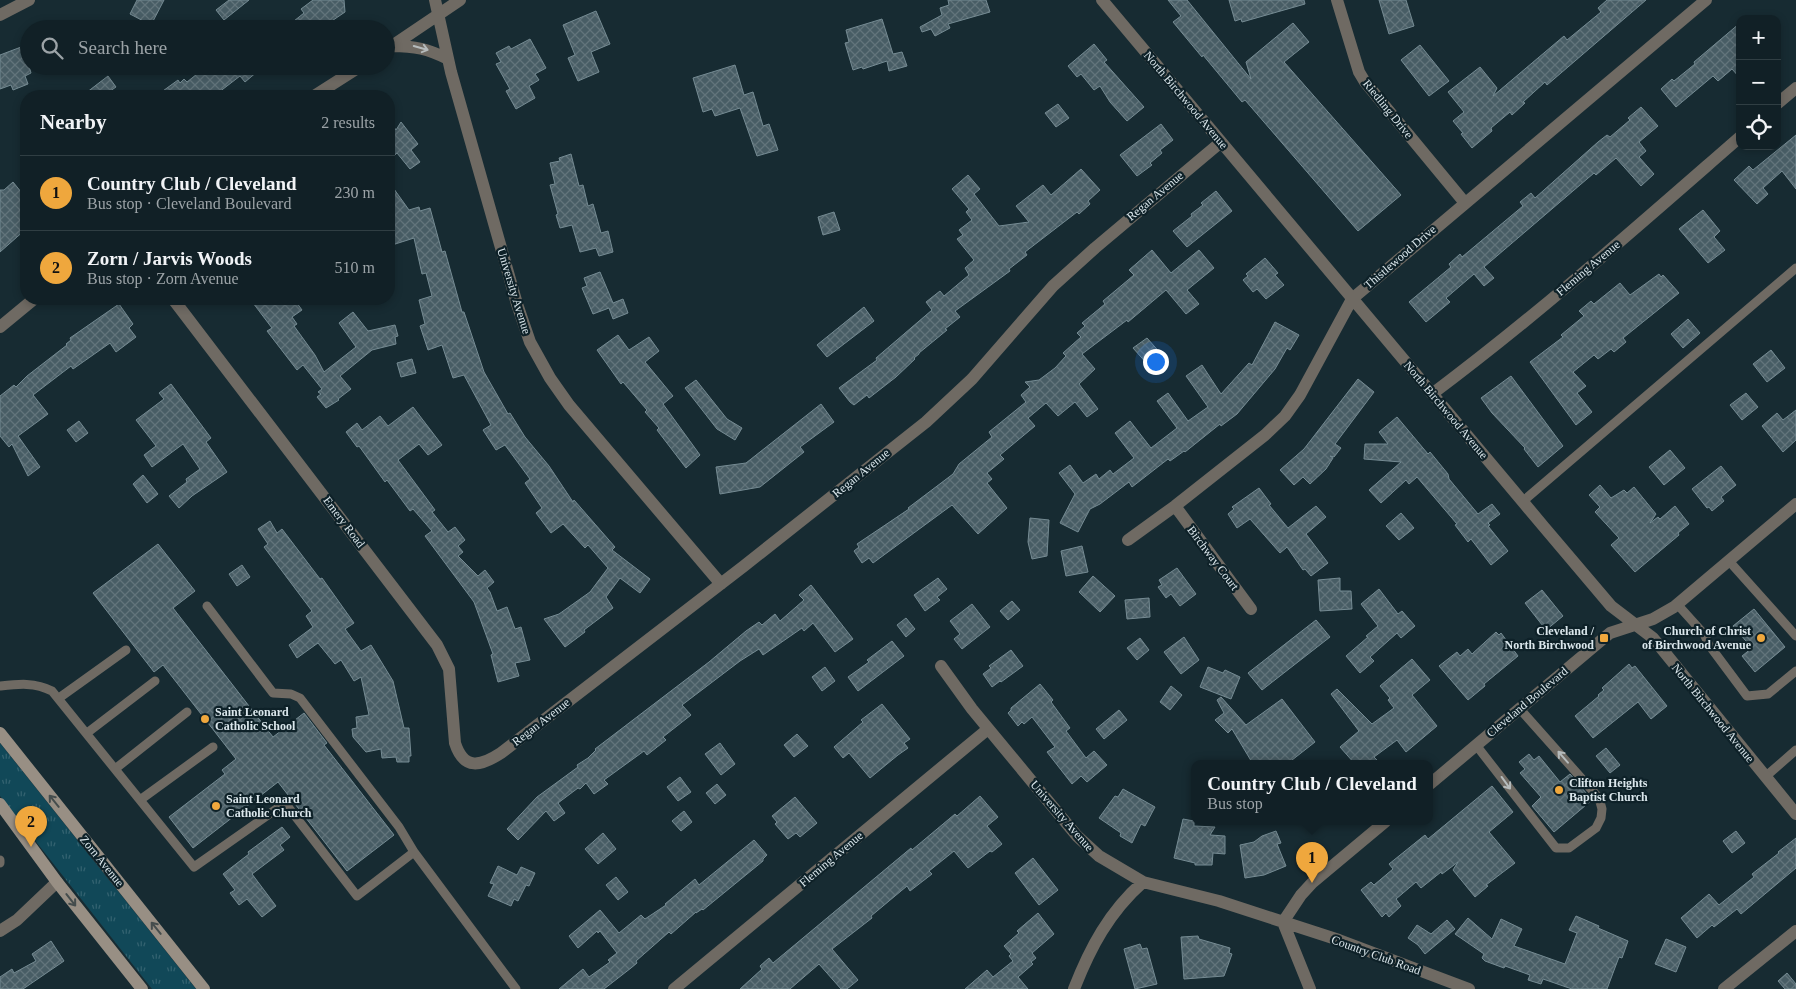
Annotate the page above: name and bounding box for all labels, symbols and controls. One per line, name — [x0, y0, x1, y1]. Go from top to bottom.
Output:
map controls — [1736, 15, 1781, 150]
button: + — [1736, 15, 1781, 60]
search box — [20, 20, 395, 75]
icon: search — [38, 34, 66, 62]
text: Search here — [78, 37, 167, 58]
one-way arrow — [413, 44, 429, 54]
street label: North Birchwood Avenue — [1141, 48, 1231, 152]
button: − — [1736, 60, 1781, 105]
street label: Riedling Drive — [1360, 77, 1416, 141]
button: locate — [1736, 105, 1781, 150]
text: Nearby — [40, 110, 107, 134]
text: 2 results — [321, 114, 375, 131]
street label: Regan Avenue — [1124, 168, 1186, 224]
text: Country Club / Cleveland — [87, 173, 297, 194]
text: 1 — [52, 184, 60, 201]
text: 230 m — [335, 184, 375, 201]
text: Bus stop · Cleveland Boulevard — [87, 195, 291, 212]
street label: Thistlewood Drive — [1361, 222, 1439, 292]
street label: Fleming Avenue — [1553, 237, 1623, 299]
street label: University Avenue — [494, 246, 534, 336]
text: Zorn / Jarvis Woods — [87, 248, 252, 269]
text: 2 — [52, 259, 60, 276]
text: 510 m — [335, 259, 375, 276]
text: Bus stop · Zorn Avenue — [87, 270, 239, 287]
your location — [1143, 349, 1169, 375]
street label: North Birchwood Avenue — [1401, 358, 1491, 462]
street label: Regan Avenue — [830, 446, 892, 500]
street label: Emery Road — [320, 494, 368, 550]
street label: Birchway Court — [1184, 523, 1242, 593]
place label: Cleveland / North Birchwood — [1505, 624, 1595, 652]
place label: Church of Christ of Birchwood Avenue — [1642, 624, 1752, 652]
marker: Cleveland / North Birchwood — [1598, 632, 1610, 644]
marker: Church of Christ of Birchwood Avenue — [1755, 632, 1767, 644]
street label: North Birchwood Avenue — [1669, 661, 1757, 765]
street label: Cleveland Boulevard — [1484, 664, 1570, 740]
street label: Regan Avenue — [509, 695, 573, 749]
place label: Saint Leonard Catholic School — [215, 705, 296, 733]
marker: Saint Leonard Catholic School — [199, 713, 211, 725]
one-way arrow — [1557, 751, 1568, 764]
popup — [1191, 760, 1433, 825]
text: Country Club / Cleveland — [1207, 773, 1417, 794]
one-way arrow — [1501, 776, 1511, 790]
place label: Clifton Heights Baptist Church — [1569, 776, 1648, 804]
street label: University Avenue — [1027, 778, 1097, 854]
marker: Clifton Heights Baptist Church — [1553, 784, 1565, 796]
place label: Saint Leonard Catholic Church — [226, 792, 312, 820]
one-way arrow — [49, 795, 60, 808]
text: Bus stop — [1207, 795, 1263, 812]
marker: Saint Leonard Catholic Church — [210, 800, 222, 812]
pin: 2 — [15, 806, 47, 847]
street label: Fleming Avenue — [796, 828, 866, 890]
street label: Zorn Avenue — [77, 832, 127, 890]
pin: 1 — [1296, 842, 1328, 883]
one-way arrow — [65, 893, 76, 906]
one-way arrow — [150, 922, 161, 935]
street label: Country Club Road — [1329, 932, 1423, 978]

